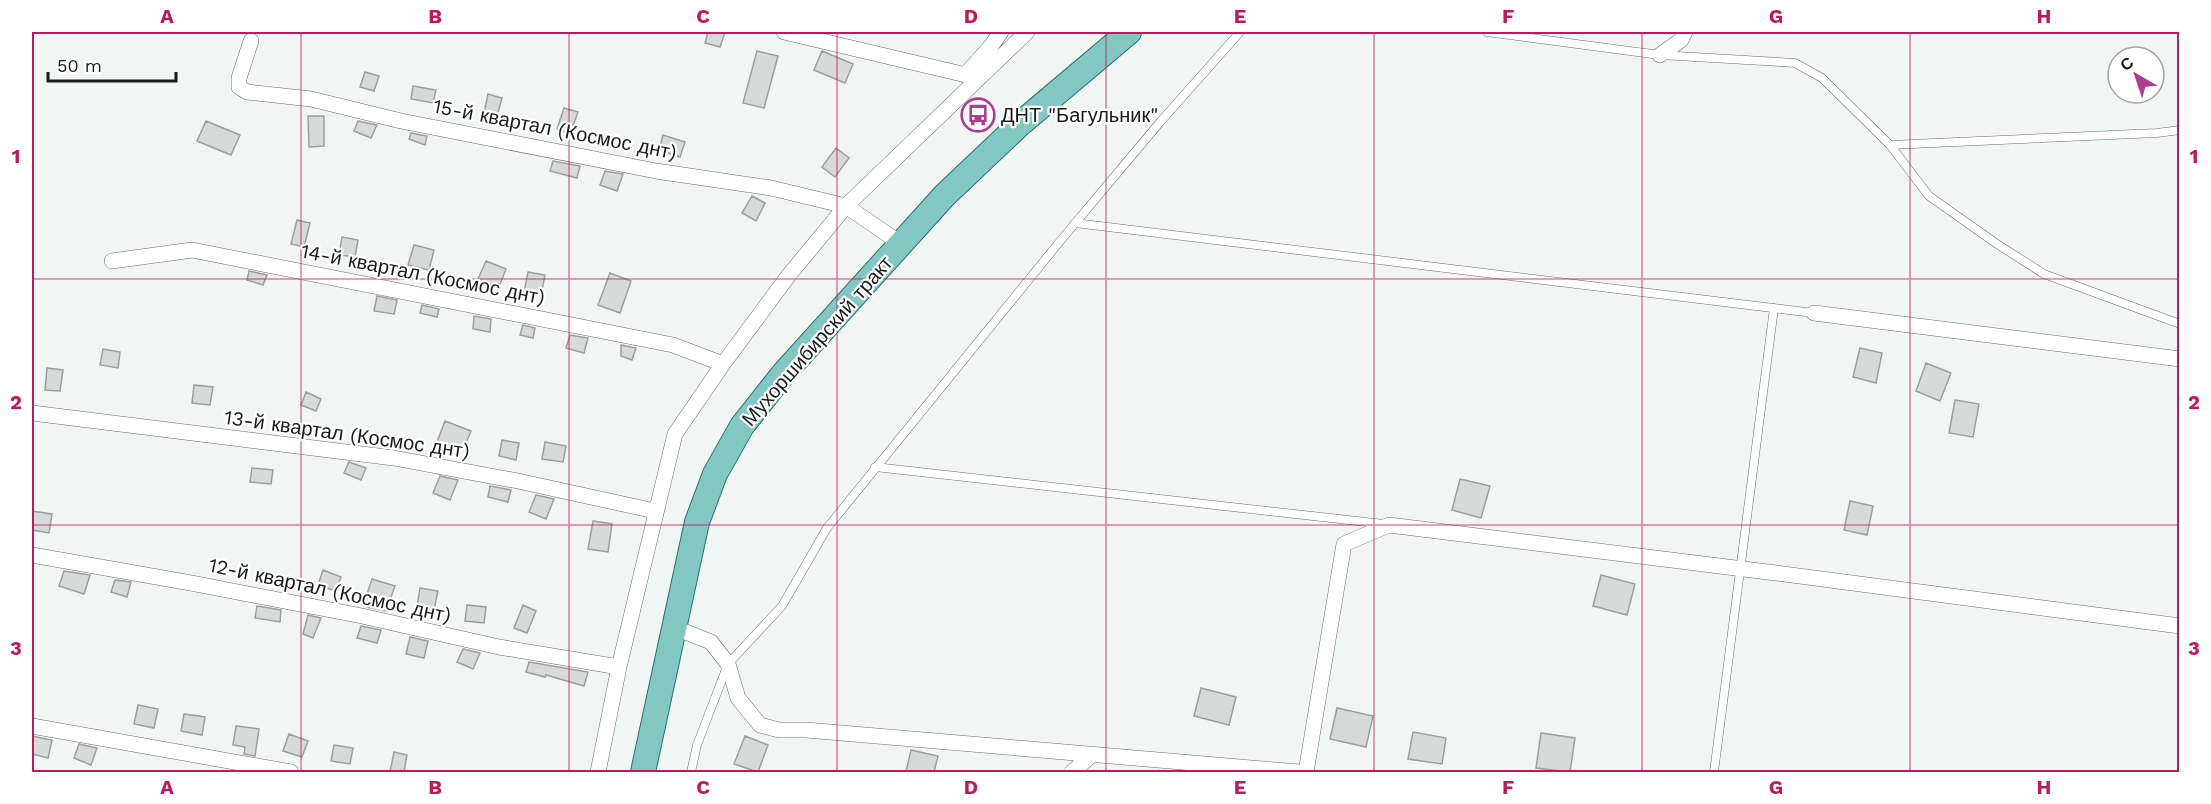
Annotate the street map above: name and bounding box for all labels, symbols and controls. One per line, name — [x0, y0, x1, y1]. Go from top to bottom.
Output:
text: A — [160, 4, 174, 28]
text: B — [428, 4, 442, 28]
text: C — [696, 4, 710, 28]
text: D — [964, 4, 978, 28]
text: E — [1234, 4, 1246, 28]
text: F — [1502, 4, 1514, 28]
text: G — [1769, 4, 1783, 28]
text: H — [2037, 4, 2051, 28]
scale bar — [48, 45, 176, 83]
north arrow — [2106, 45, 2166, 105]
text: С — [2116, 52, 2138, 75]
text: 50 m — [57, 55, 102, 76]
street label: 15-й квартал (Космос днт) — [431, 94, 679, 164]
bus stop icon: ДНТ "Багульник" — [960, 97, 996, 133]
place label: ДНТ "Багульник" — [1001, 103, 1158, 127]
text: 1 — [12, 144, 20, 168]
text: 1 — [2190, 144, 2198, 168]
street label: 14-й квартал (Космос днт) — [299, 239, 547, 309]
street label: Мухоршибирский тракт — [737, 251, 897, 431]
text: 2 — [10, 390, 22, 414]
text: 2 — [2188, 390, 2200, 414]
street label: 13-й квартал (Космос днт) — [223, 405, 471, 463]
street label: 12-й квартал (Космос днт) — [207, 553, 453, 627]
text: 3 — [10, 636, 22, 660]
text: 3 — [2188, 636, 2200, 660]
text: A — [160, 775, 174, 799]
text: B — [428, 775, 442, 799]
text: C — [696, 775, 710, 799]
text: D — [964, 775, 978, 799]
text: E — [1234, 775, 1246, 799]
text: F — [1502, 775, 1514, 799]
text: G — [1769, 775, 1783, 799]
text: H — [2037, 775, 2051, 799]

